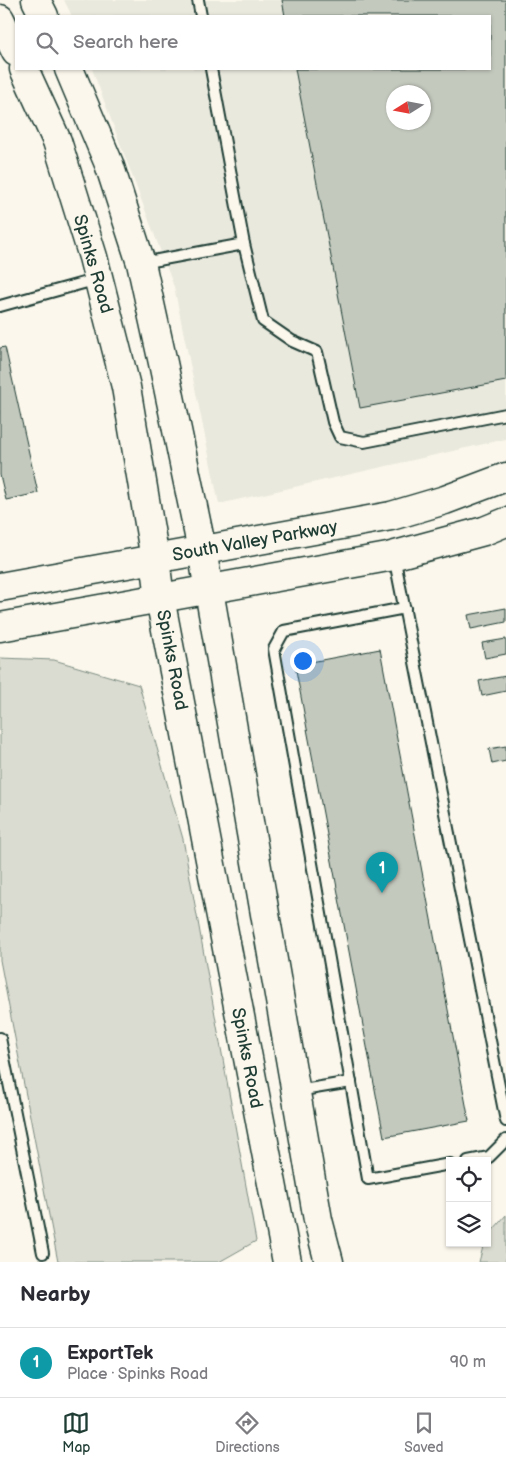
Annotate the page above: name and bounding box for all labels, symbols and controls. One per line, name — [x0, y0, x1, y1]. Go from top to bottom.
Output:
search box — [15, 15, 491, 70]
icon: search — [33, 29, 61, 57]
text: Search here — [73, 31, 178, 54]
north arrow — [386, 85, 431, 130]
street label: Spinks Road — [69, 212, 117, 316]
street label: South Valley Parkway — [171, 516, 340, 566]
street label: Spinks Road — [152, 608, 192, 712]
your location — [290, 648, 316, 674]
pin: 1 — [366, 852, 398, 893]
street label: Spinks Road — [227, 1006, 267, 1110]
map controls — [446, 1157, 491, 1247]
button: locate — [446, 1157, 491, 1202]
button: layers — [446, 1202, 491, 1247]
text: Nearby — [20, 1282, 90, 1307]
text: ExportTek — [67, 1342, 153, 1365]
text: 1 — [33, 1353, 39, 1372]
text: 90 m — [450, 1353, 486, 1372]
text: Place · Spinks Road — [67, 1365, 208, 1384]
tab: Map — [62, 1409, 91, 1456]
tab: Directions — [215, 1409, 280, 1456]
tab: Saved — [404, 1409, 444, 1456]

